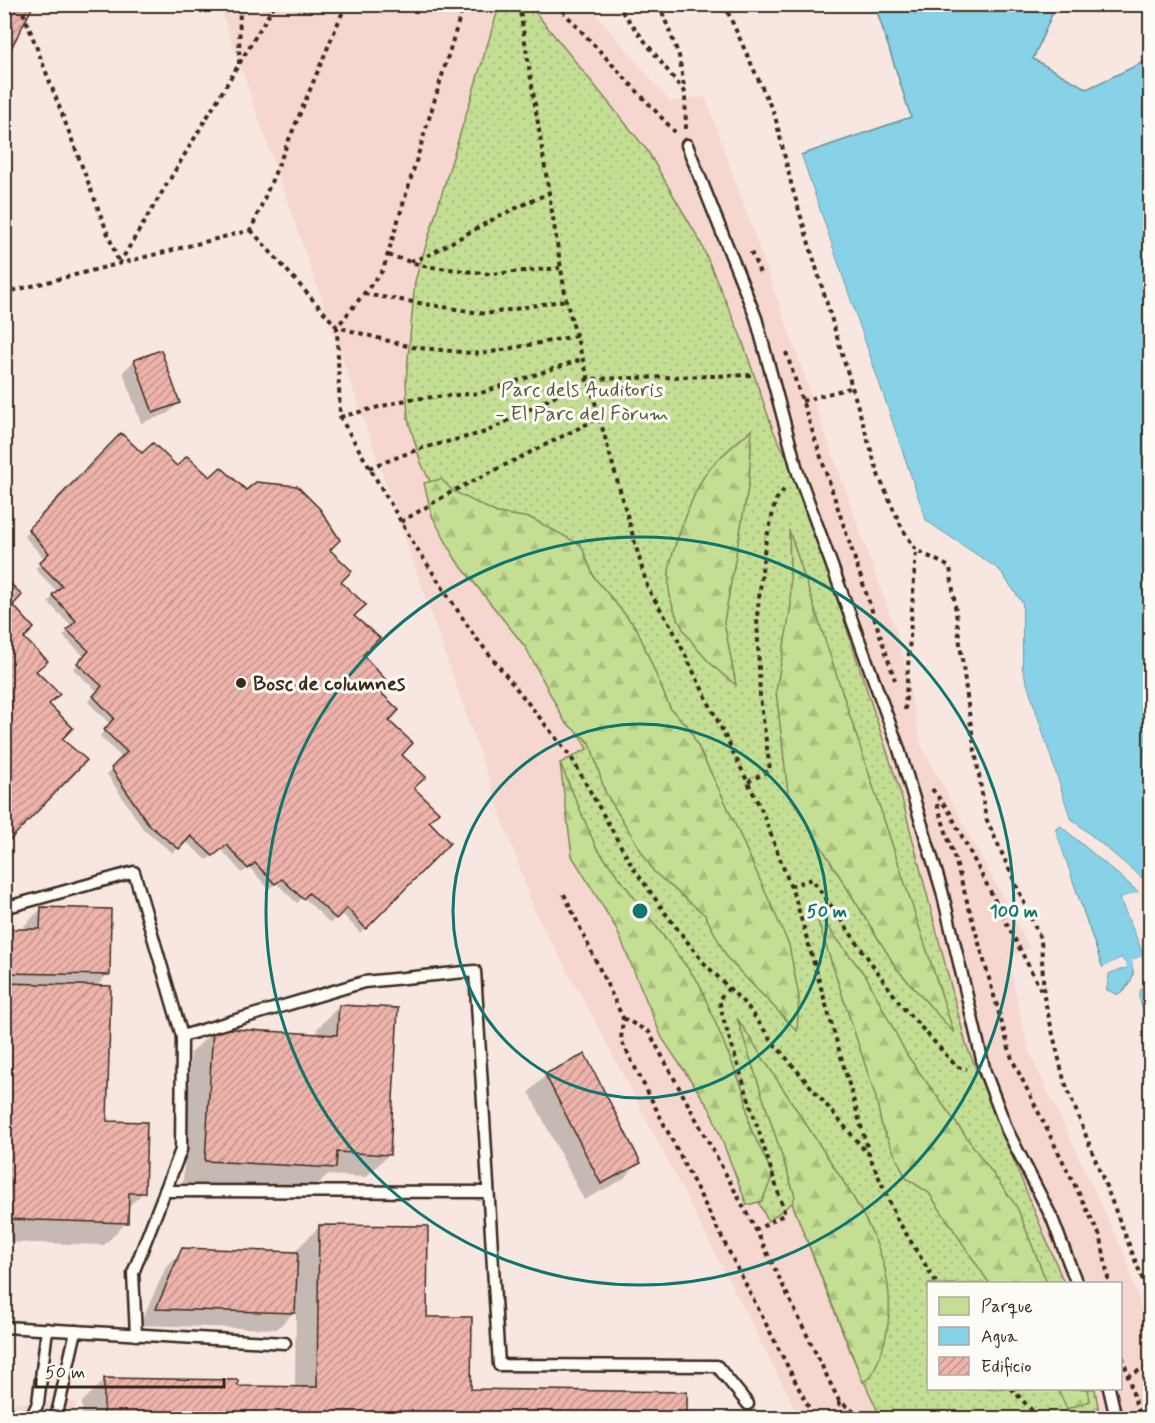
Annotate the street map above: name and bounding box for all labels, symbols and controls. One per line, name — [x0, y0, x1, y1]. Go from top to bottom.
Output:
park label: Parc dels Auditoris - El Parc del Fòrum — [495, 376, 669, 428]
place label: Bosc de columnes — [253, 670, 406, 698]
marker: Bosc de columnes — [234, 676, 248, 690]
text: 50 m — [807, 900, 847, 924]
text: 100 m — [990, 900, 1038, 924]
centre of rings — [630, 901, 650, 921]
legend — [927, 1282, 1122, 1390]
text: Parque — [981, 1295, 1033, 1319]
text: Agua — [981, 1325, 1018, 1349]
scale bar — [36, 1351, 224, 1389]
text: Edificio — [981, 1355, 1032, 1379]
text: 50 m — [45, 1361, 85, 1385]

